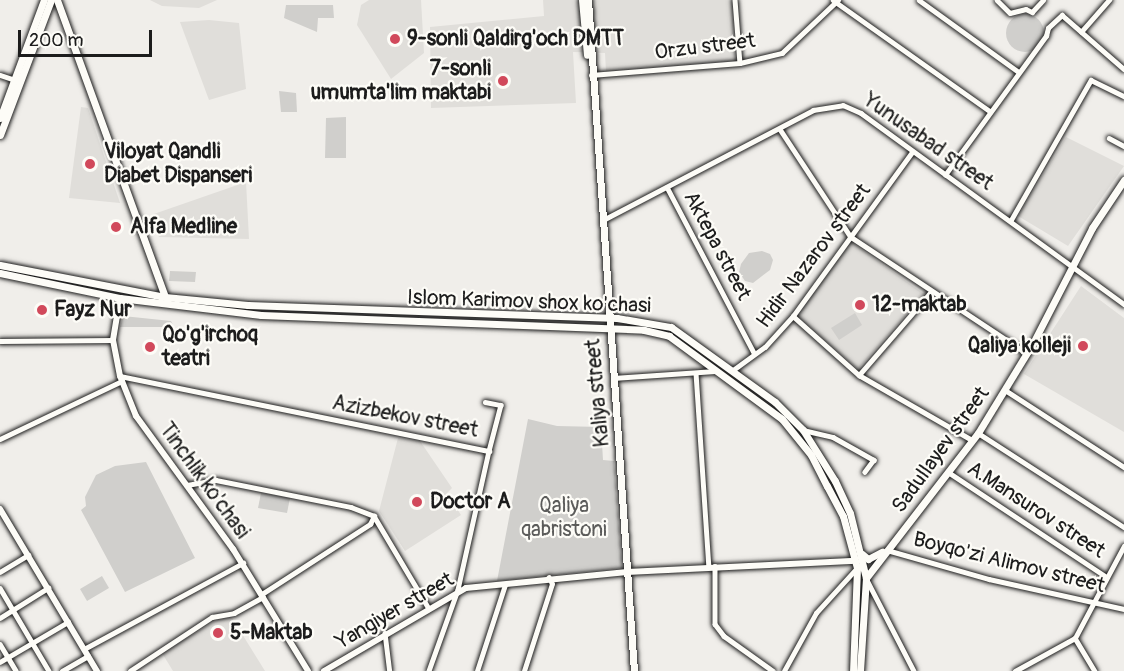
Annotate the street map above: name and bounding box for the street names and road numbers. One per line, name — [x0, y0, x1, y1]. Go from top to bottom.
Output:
street label: Orzu street — [653, 28, 757, 66]
street label: Yunusabad street — [858, 88, 998, 196]
street label: Hidir Nazarov street — [752, 179, 876, 333]
street label: Aktepa street — [678, 187, 756, 305]
street label: Islom Karimov shox ko'chasi — [407, 285, 651, 319]
street label: Kaliya street — [581, 338, 615, 448]
street label: Sadullayev street — [887, 382, 995, 518]
street label: Azizbekov street — [330, 391, 480, 443]
street label: Tinchlik ko'chasi — [153, 418, 255, 544]
street label: A.Mansurov street — [962, 456, 1110, 564]
street label: Boyqo'zi Alimov street — [911, 527, 1107, 599]
street label: Yangiyer street — [332, 567, 458, 655]

